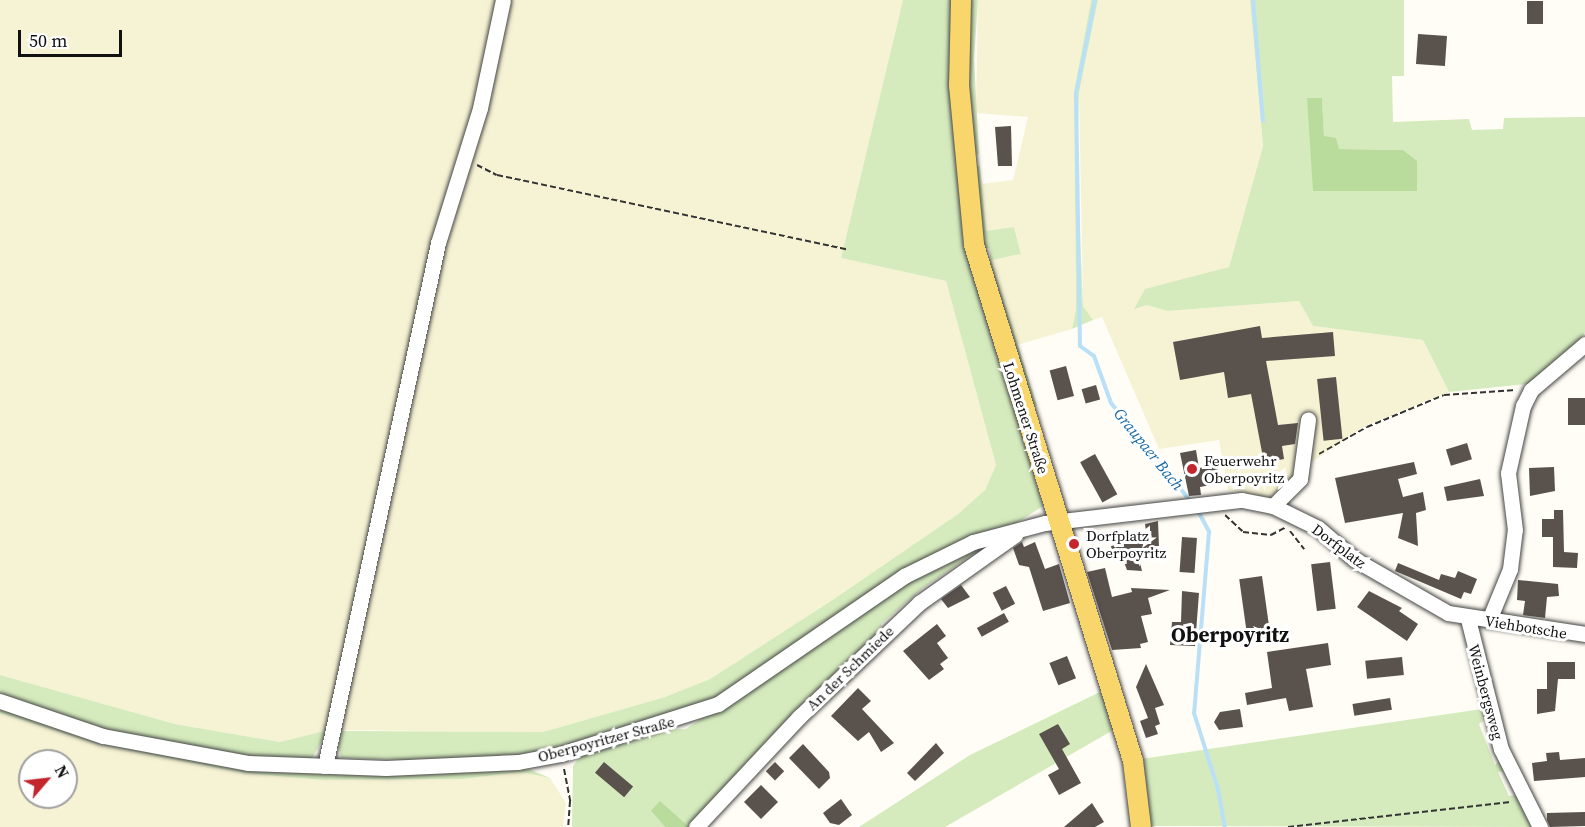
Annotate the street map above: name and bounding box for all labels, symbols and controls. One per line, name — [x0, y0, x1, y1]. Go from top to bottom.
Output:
scale bar — [21, 18, 124, 56]
text: 50 m — [29, 28, 67, 53]
street label: Lohmener Straße — [999, 360, 1053, 476]
water label: Graupaer Bach — [1110, 404, 1188, 494]
place label: Feuerwehr Oberpoyritz — [1204, 451, 1284, 486]
marker: Feuerwehr Oberpoyritz — [1185, 462, 1199, 476]
street label: Dorfplatz — [1309, 520, 1369, 572]
place label: Dorfplatz Oberpoyritz — [1086, 526, 1166, 561]
marker: Dorfplatz Oberpoyritz — [1067, 537, 1081, 551]
street label: Viehbotsche — [1484, 612, 1568, 642]
street label: An der Schmiede — [803, 622, 897, 714]
district label: Oberpoyritz — [1171, 622, 1289, 648]
street label: Weinbergsweg — [1465, 642, 1507, 742]
street label: Oberpoyritzer Straße — [536, 712, 676, 766]
north arrow — [18, 749, 78, 809]
text: N — [50, 761, 75, 782]

